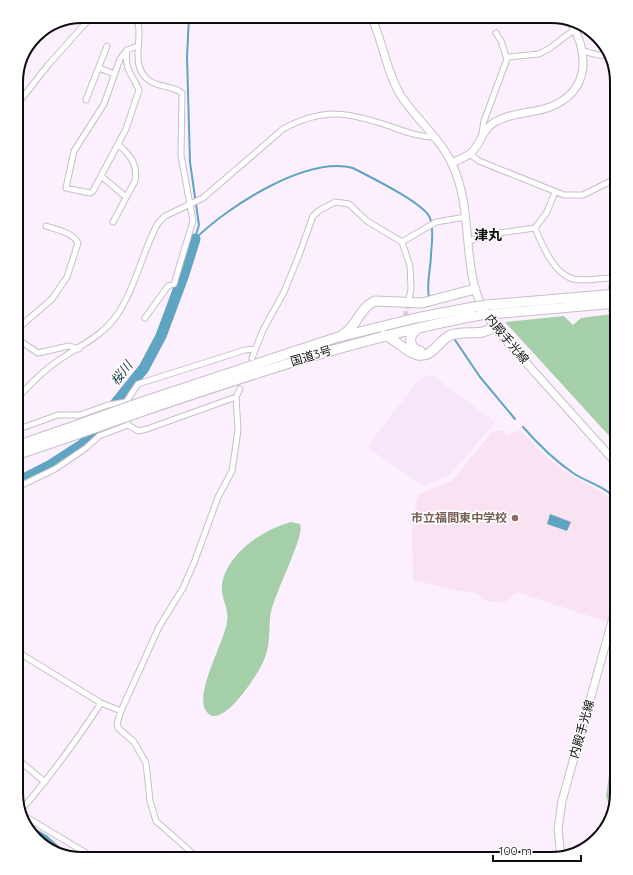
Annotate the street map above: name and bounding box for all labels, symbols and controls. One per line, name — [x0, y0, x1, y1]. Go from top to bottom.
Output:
district label: 津丸 — [474, 226, 502, 244]
street label: 内殿手光線 — [482, 311, 532, 366]
street label: 国道3号 — [288, 342, 333, 369]
water label: 桜川 — [107, 356, 137, 388]
place label: 市立福間東中学校 — [411, 510, 507, 525]
marker: 市立福間東中学校 — [510, 513, 520, 523]
street label: 内殿手光線 — [566, 698, 597, 760]
scale bar — [493, 837, 581, 863]
text: 100 m — [499, 843, 532, 858]

